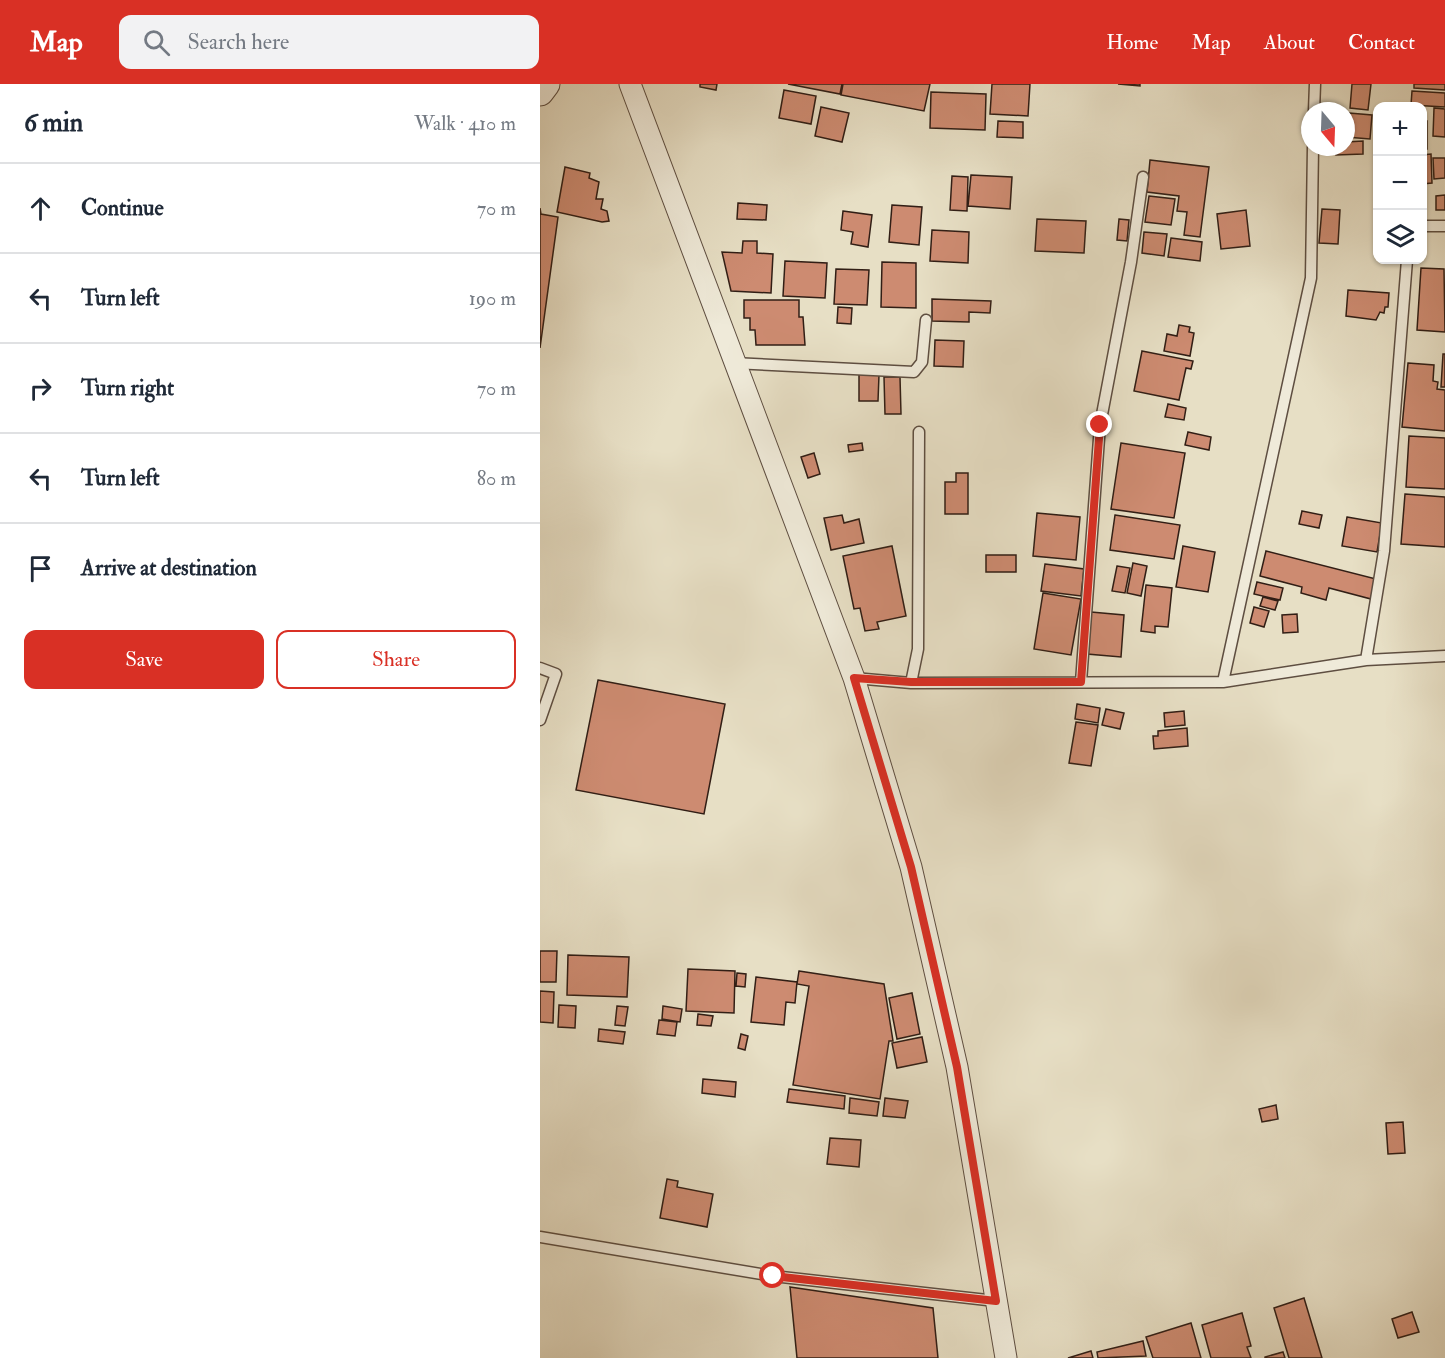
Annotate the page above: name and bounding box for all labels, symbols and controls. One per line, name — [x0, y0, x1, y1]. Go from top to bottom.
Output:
search box — [119, 15, 539, 69]
text: Map — [30, 25, 83, 60]
icon: search — [140, 26, 173, 59]
text: Search here — [188, 28, 289, 56]
text: Home — [1106, 29, 1158, 56]
text: Map — [1191, 29, 1231, 56]
text: About — [1264, 29, 1315, 56]
text: Contact — [1348, 29, 1415, 56]
north arrow — [1301, 102, 1355, 156]
map controls — [1373, 102, 1427, 264]
button: + — [1373, 102, 1427, 156]
text: 6 min — [24, 107, 83, 139]
text: Walk · 410 m — [414, 111, 516, 136]
button: − — [1373, 156, 1427, 210]
icon: ahead — [24, 192, 57, 225]
text: Continue — [81, 194, 164, 222]
text: 70 m — [477, 196, 516, 221]
button: layers — [1373, 210, 1427, 264]
icon: left — [24, 282, 57, 315]
text: Turn left — [81, 284, 160, 312]
text: 190 m — [469, 286, 516, 311]
icon: right — [24, 372, 57, 405]
text: Turn right — [81, 374, 174, 402]
text: 70 m — [477, 376, 516, 401]
route end — [1086, 411, 1112, 437]
icon: left — [24, 462, 57, 495]
text: Turn left — [81, 464, 160, 492]
text: 80 m — [477, 466, 516, 491]
icon: arrive — [24, 552, 57, 585]
text: Arrive at destination — [81, 554, 257, 582]
button: Save — [24, 630, 264, 689]
button: Share — [276, 630, 516, 689]
route start — [759, 1262, 785, 1288]

